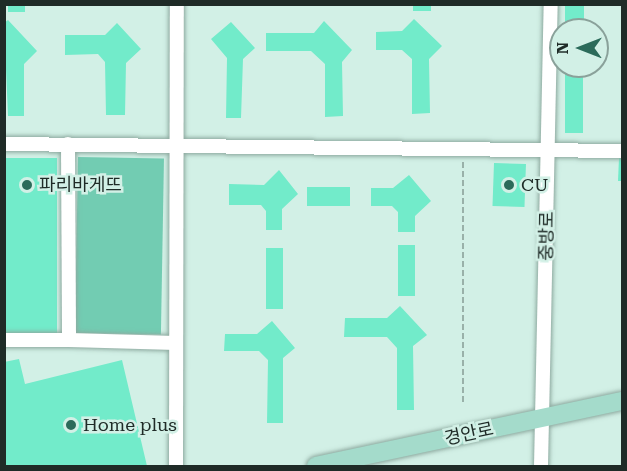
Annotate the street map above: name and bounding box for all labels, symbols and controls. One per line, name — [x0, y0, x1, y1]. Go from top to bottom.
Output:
north arrow — [549, 18, 609, 78]
text: N — [553, 42, 572, 54]
place label: 파리바게뜨 — [39, 174, 122, 196]
place label: CU — [521, 174, 548, 196]
marker: 파리바게뜨 — [20, 178, 34, 192]
marker: CU — [502, 178, 516, 192]
street label: 중방로 — [536, 211, 558, 261]
place label: Home plus — [83, 414, 177, 436]
marker: Home plus — [64, 418, 78, 432]
street label: 경안로 — [442, 418, 496, 450]

